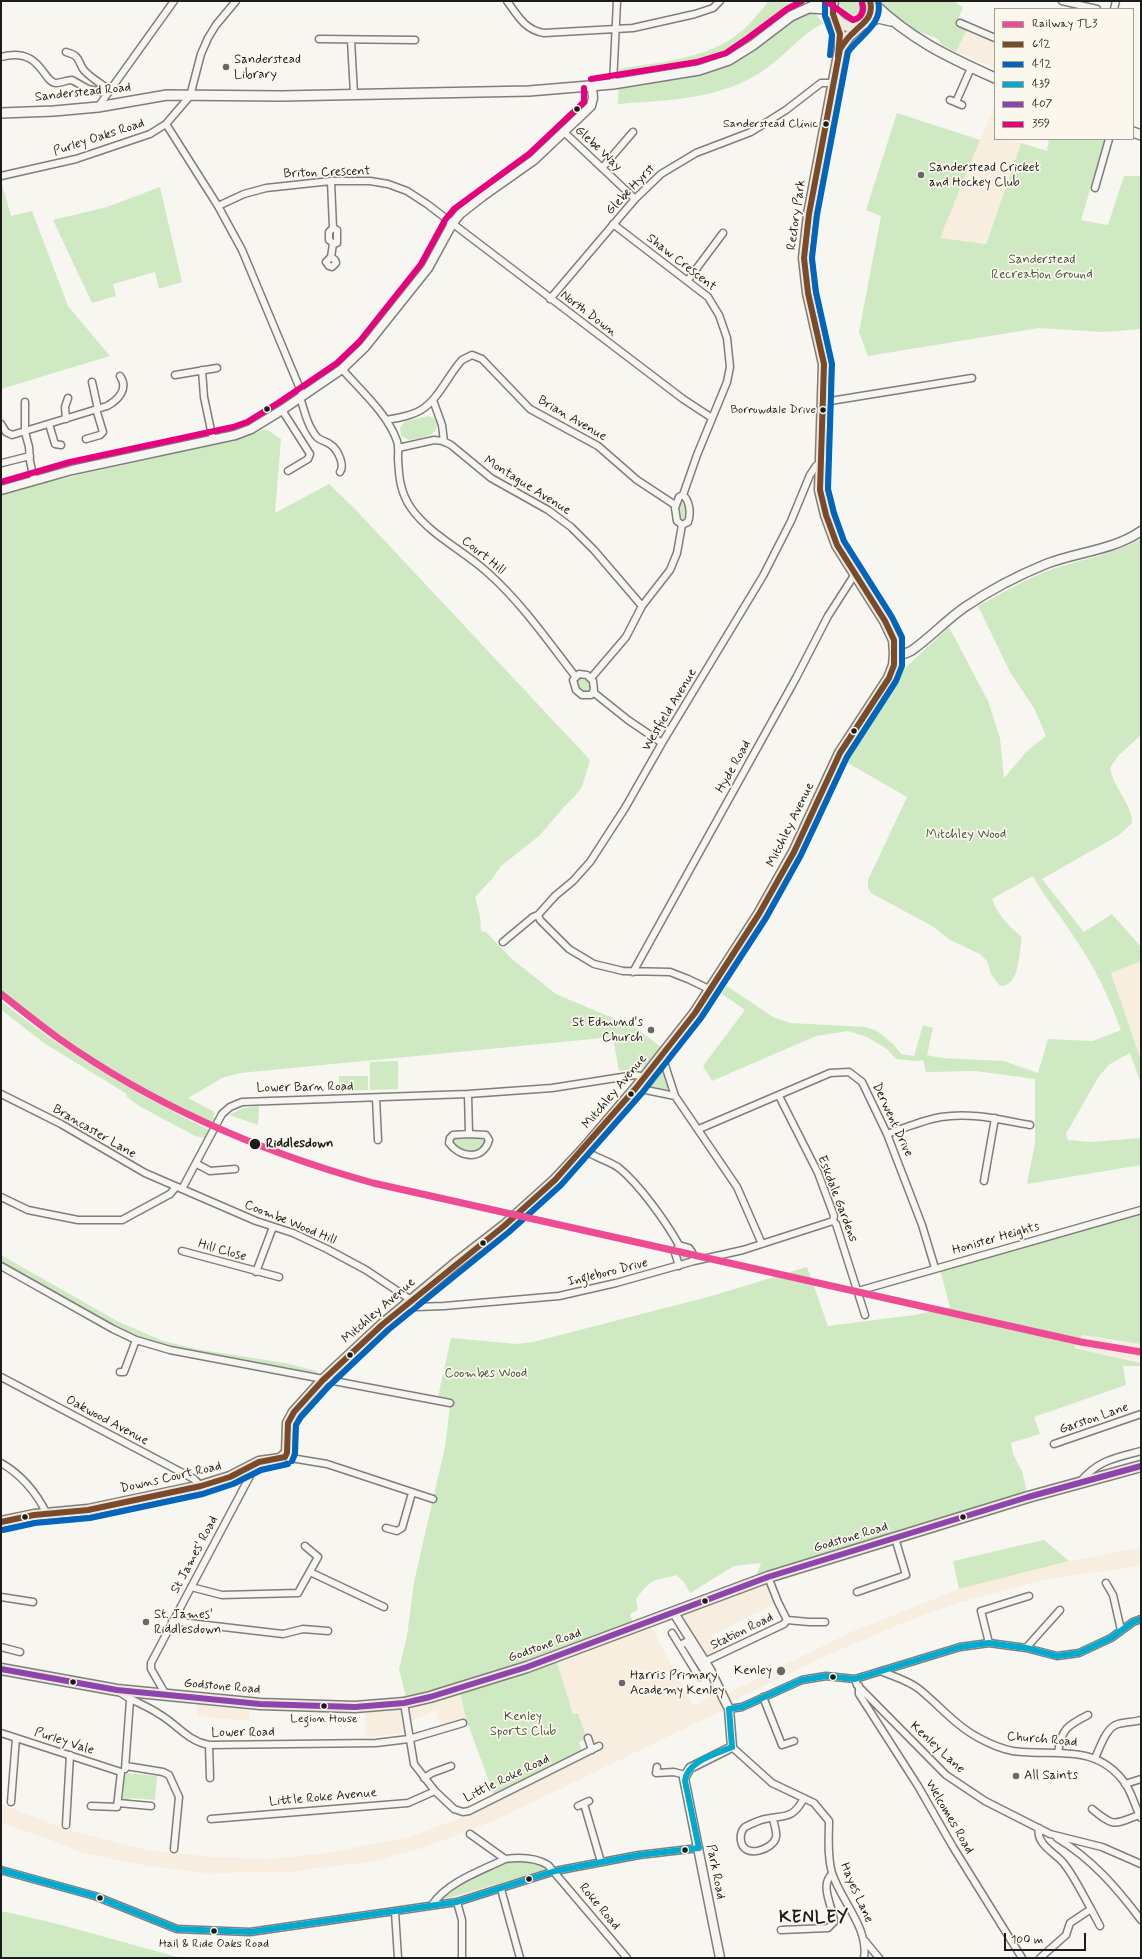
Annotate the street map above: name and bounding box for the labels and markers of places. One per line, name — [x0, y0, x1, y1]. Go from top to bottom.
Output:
place label: Sanderstead Library — [234, 52, 301, 83]
marker: Sanderstead Library — [221, 62, 231, 72]
unlabelled marker — [572, 104, 582, 114]
place label: Sanderstead Clinic — [723, 117, 818, 131]
marker: Sanderstead Clinic — [821, 119, 831, 129]
place label: Sanderstead Cricket and Hockey Club — [929, 160, 1039, 191]
marker: Sanderstead Cricket and Hockey Club — [916, 170, 926, 180]
place label: Borrowdale Drive — [730, 403, 816, 417]
unlabelled marker — [262, 404, 272, 414]
marker: Borrowdale Drive — [818, 405, 828, 415]
unlabelled marker — [849, 726, 859, 736]
place label: St Edmund's Church — [572, 1015, 643, 1046]
marker: St Edmund's Church — [646, 1025, 656, 1035]
unlabelled marker — [626, 1089, 636, 1099]
place label: Riddlesdown — [266, 1136, 333, 1152]
marker: Riddlesdown — [248, 1137, 262, 1151]
unlabelled marker — [478, 1238, 488, 1248]
unlabelled marker — [345, 1350, 355, 1360]
unlabelled marker — [20, 1512, 30, 1522]
unlabelled marker — [958, 1512, 968, 1522]
unlabelled marker — [700, 1596, 710, 1606]
place label: St. James' Riddlesdown — [154, 1607, 221, 1638]
marker: St. James' Riddlesdown — [141, 1617, 151, 1627]
place label: Kenley — [734, 1663, 772, 1679]
marker: Kenley — [775, 1665, 787, 1677]
place label: Harris Primary Academy Kenley — [630, 1668, 724, 1699]
unlabelled marker — [828, 1672, 838, 1682]
unlabelled marker — [68, 1677, 78, 1687]
marker: Harris Primary Academy Kenley — [617, 1678, 627, 1688]
marker: Legion House — [319, 1701, 329, 1711]
place label: Legion House — [290, 1712, 358, 1726]
place label: All Saints — [1024, 1768, 1078, 1784]
marker: All Saints — [1011, 1771, 1021, 1781]
unlabelled marker — [680, 1845, 690, 1855]
unlabelled marker — [524, 1874, 534, 1884]
unlabelled marker — [95, 1893, 105, 1903]
marker: Hail & Ride Oaks Road — [209, 1926, 219, 1936]
place label: Hail & Ride Oaks Road — [159, 1937, 269, 1951]

